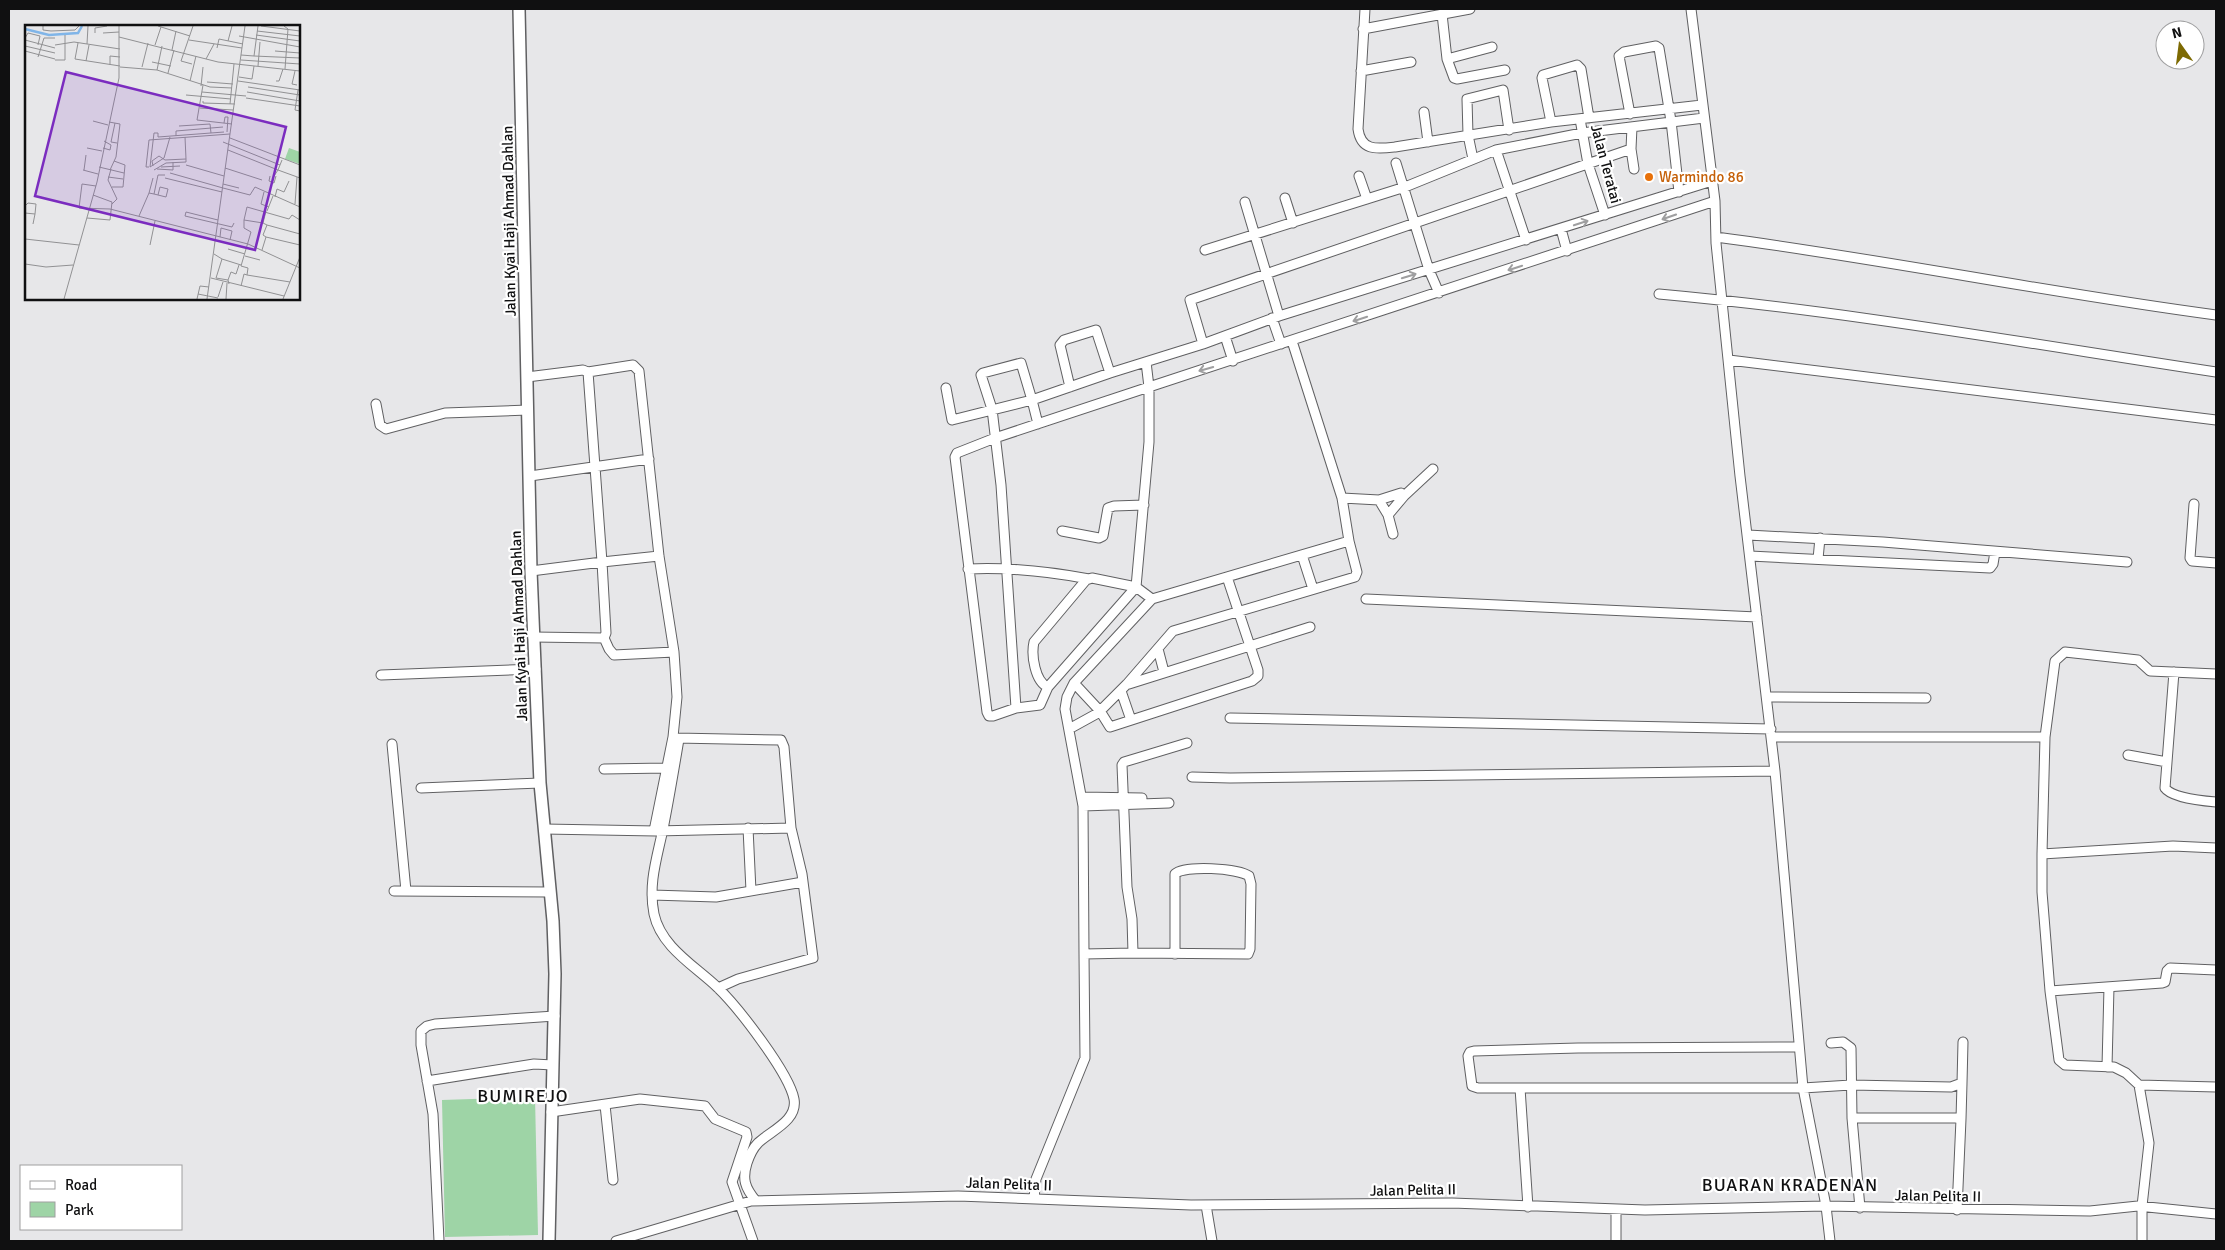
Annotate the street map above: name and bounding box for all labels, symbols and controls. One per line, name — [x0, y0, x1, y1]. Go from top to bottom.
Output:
north arrow — [2155, 20, 2205, 70]
text: N — [2170, 23, 2184, 42]
inset map — [25, 25, 300, 300]
street label: Jalan Teratai — [1587, 123, 1625, 205]
street label: Jalan Kyai Haji Ahmad Dahlan — [498, 125, 520, 317]
place label: Warmindo 86 — [1659, 168, 1744, 186]
marker: Warmindo 86 — [1643, 171, 1655, 183]
one-way arrow — [1661, 212, 1677, 222]
one-way arrow — [1572, 218, 1588, 227]
one-way arrow — [1507, 264, 1523, 273]
one-way arrow — [1400, 271, 1416, 280]
one-way arrow — [1352, 314, 1368, 324]
one-way arrow — [1198, 364, 1214, 374]
street label: Jalan Kyai Haji Ahmad Dahlan — [507, 530, 531, 722]
district label: BUMIREJO — [477, 1085, 569, 1107]
legend — [20, 1165, 182, 1230]
street label: Jalan Pelita II — [966, 1173, 1052, 1195]
district label: BUARAN KRADENAN — [1702, 1174, 1878, 1196]
text: Road — [65, 1176, 97, 1194]
street label: Jalan Pelita II — [1370, 1180, 1456, 1200]
street label: Jalan Pelita II — [1895, 1186, 1981, 1206]
text: Park — [65, 1201, 94, 1219]

